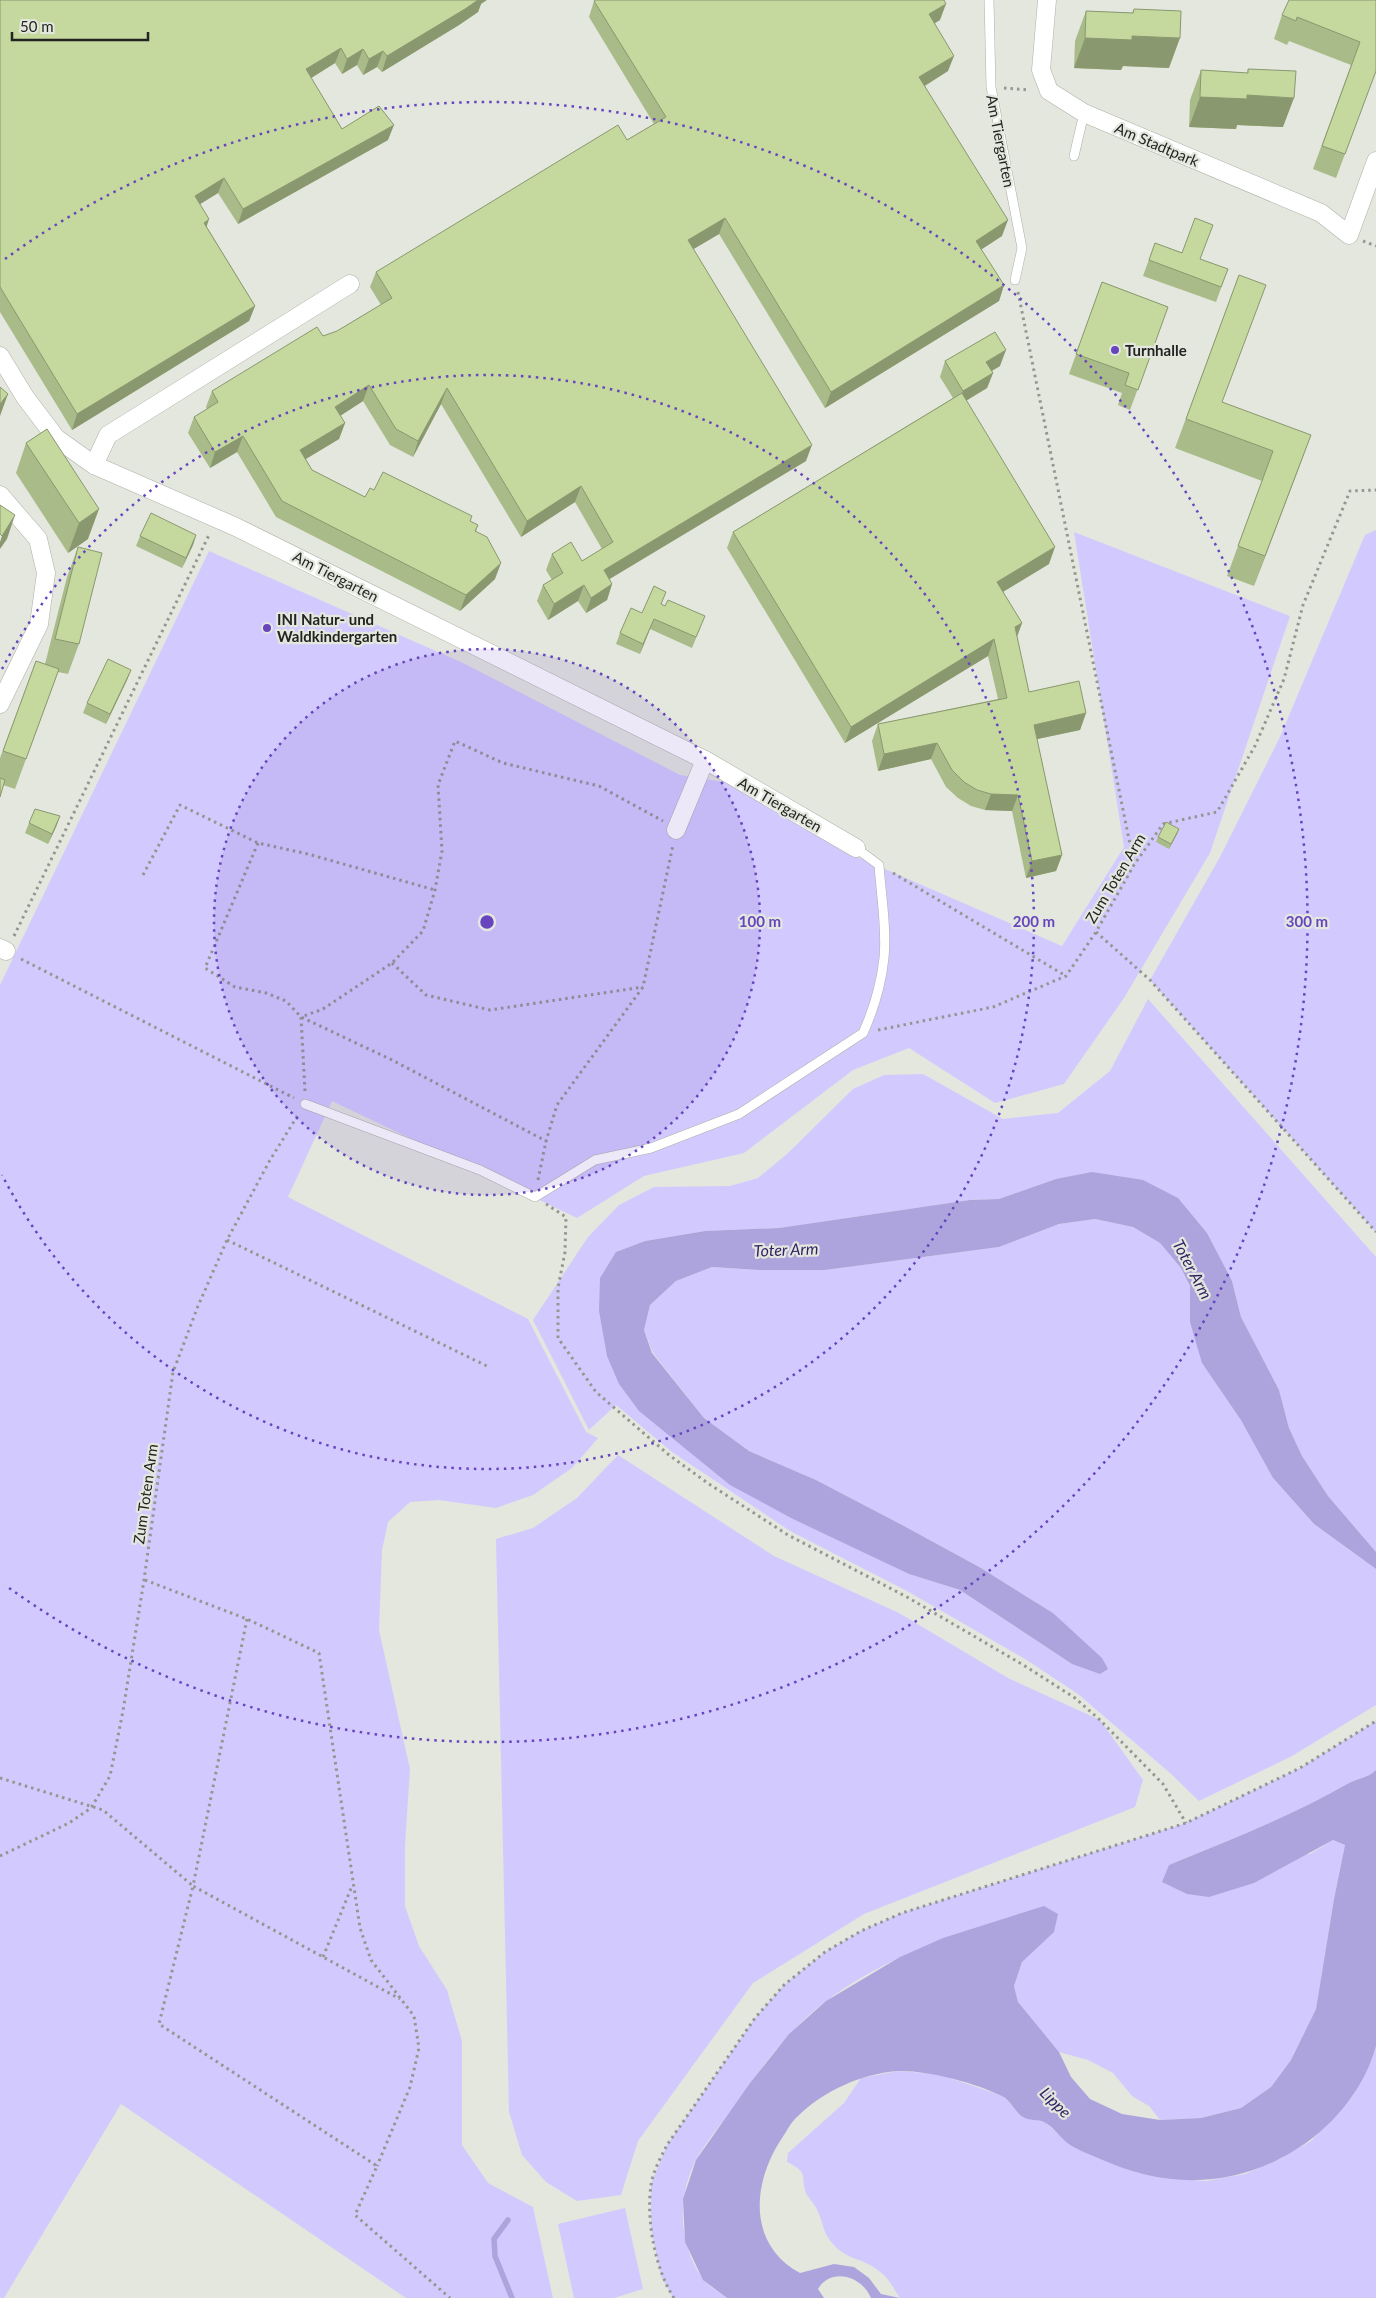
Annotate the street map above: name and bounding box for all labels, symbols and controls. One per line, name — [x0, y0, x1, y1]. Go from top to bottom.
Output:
scale bar — [12, 10, 149, 42]
text: 50 m — [20, 17, 54, 35]
street label: Am Tiergarten — [983, 93, 1019, 189]
street label: Am Stadtpark — [1112, 118, 1202, 170]
place label: Turnhalle — [1125, 341, 1187, 359]
marker: Turnhalle — [1109, 344, 1121, 356]
street label: Am Tiergarten — [290, 547, 382, 605]
place label: INI Natur- und Waldkindergarten — [277, 610, 397, 645]
marker: INI Natur- und Waldkindergarten — [261, 622, 273, 634]
street label: Am Tiergarten — [735, 773, 825, 835]
street label: Zum Toten Arm — [1081, 830, 1149, 926]
text: 100 m — [739, 912, 781, 930]
text: 200 m — [1013, 912, 1055, 930]
text: 300 m — [1286, 912, 1328, 930]
centre of rings — [478, 913, 496, 931]
water label: Toter Arm — [1169, 1236, 1217, 1302]
water label: Toter Arm — [753, 1238, 819, 1260]
street label: Zum Toten Arm — [129, 1443, 161, 1545]
water label: Lippe — [1037, 2083, 1076, 2122]

